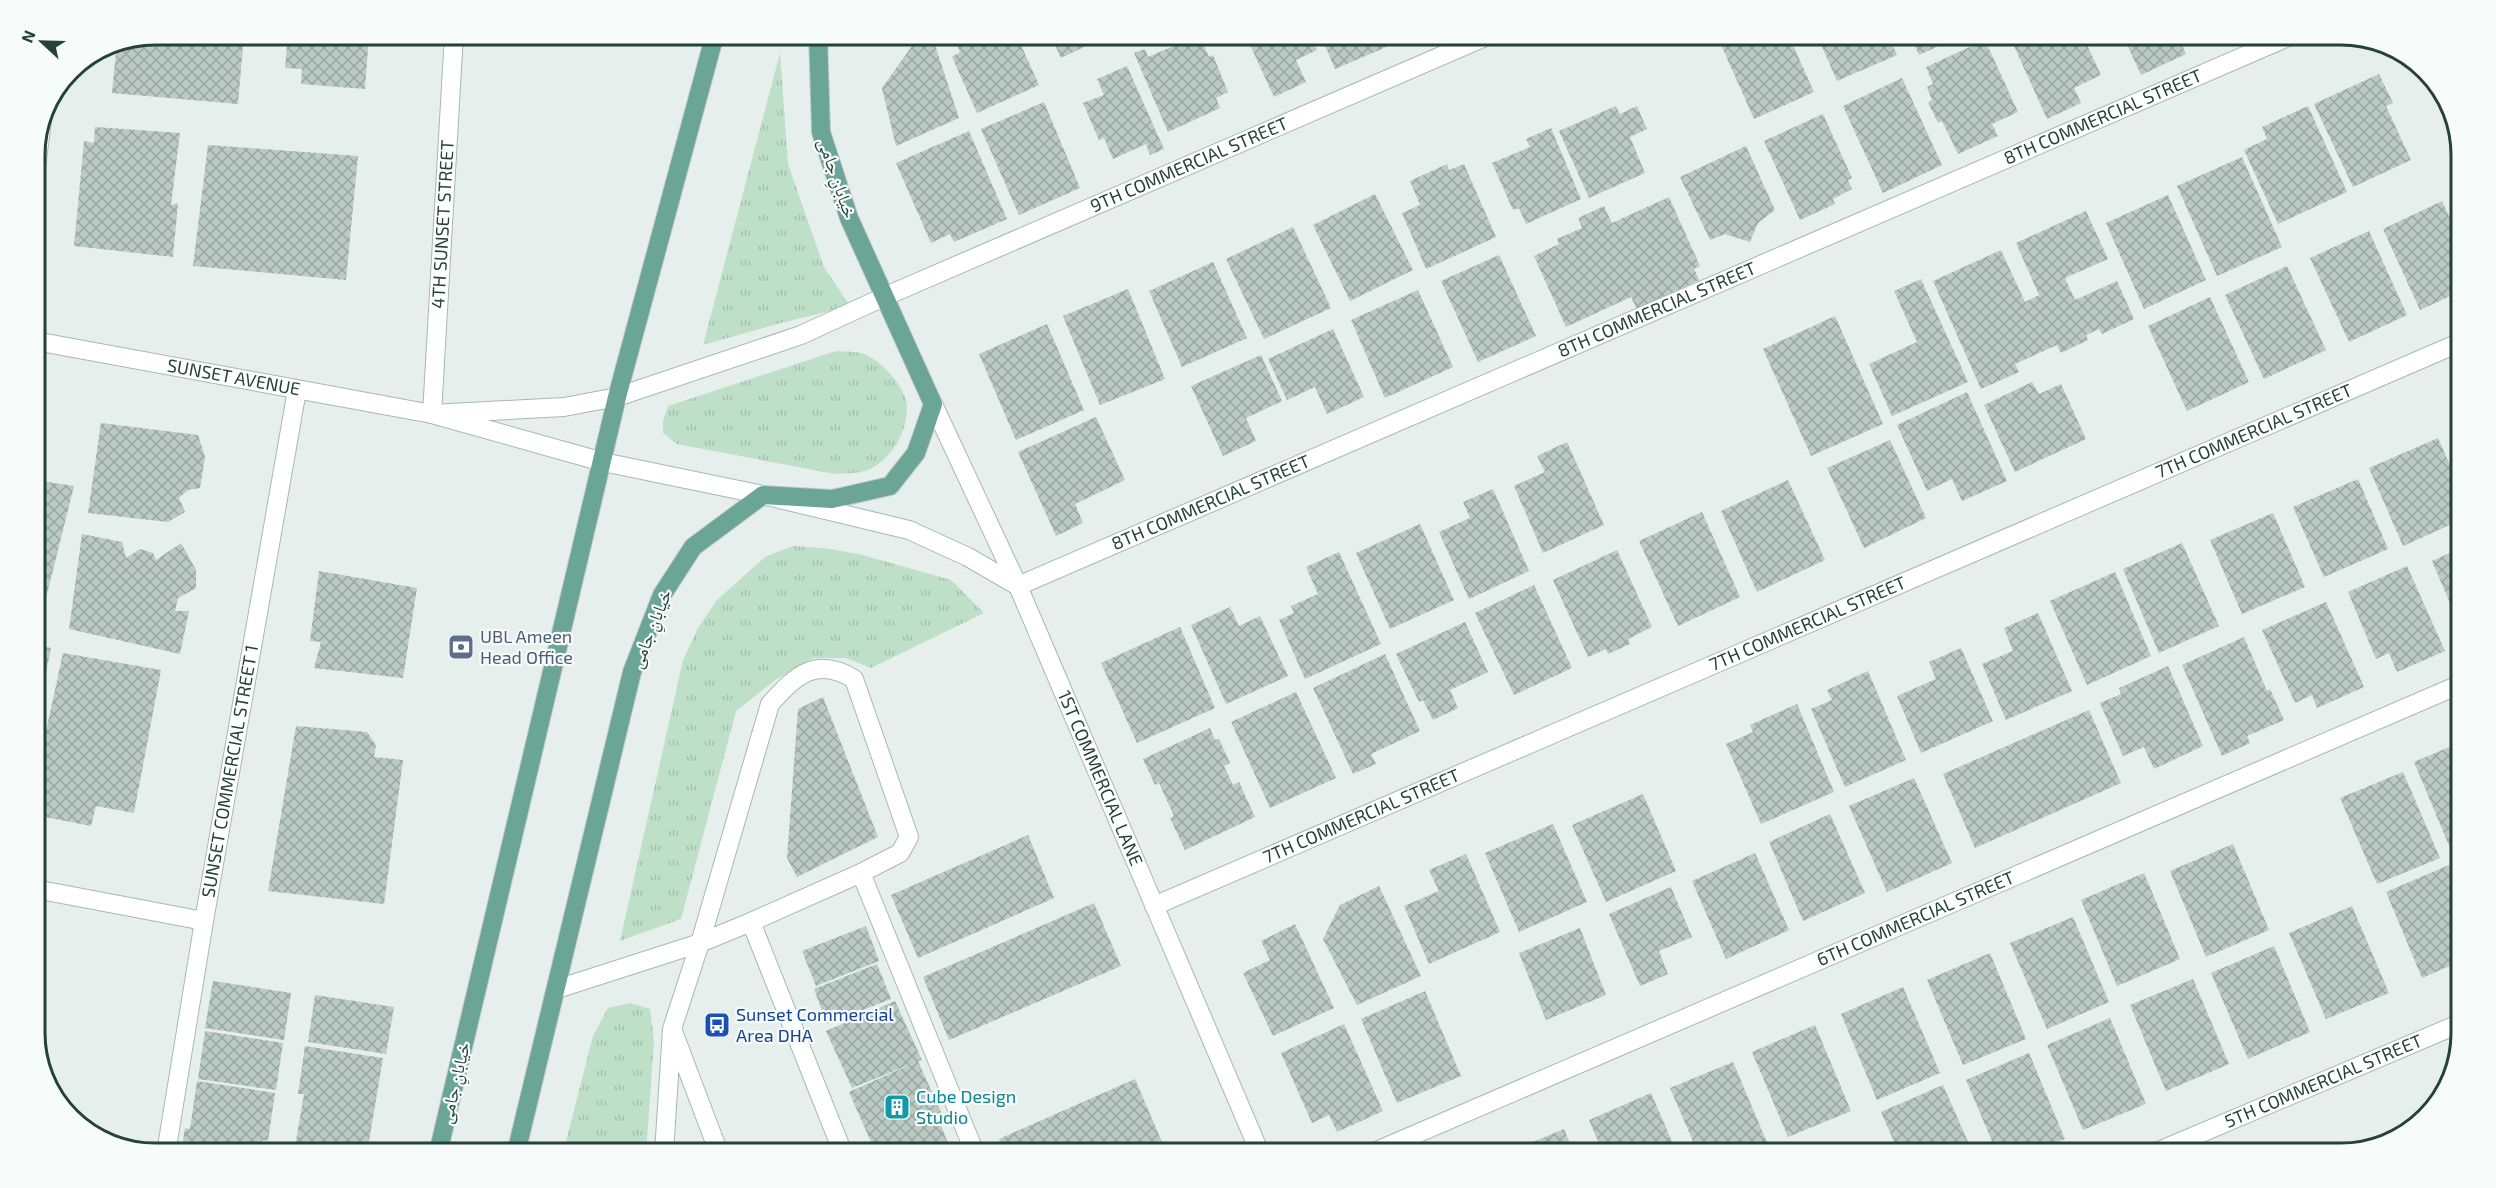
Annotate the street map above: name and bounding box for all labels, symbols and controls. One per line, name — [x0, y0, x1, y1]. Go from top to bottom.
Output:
north arrow — [12, 12, 72, 72]
text: N — [17, 27, 39, 45]
street label: 8TH COMMERCIAL STREET — [2000, 63, 2206, 169]
street label: 9TH COMMERCIAL STREET — [1087, 111, 1291, 216]
street label: خیابانِ جامی — [810, 135, 862, 222]
street label: 4TH SUNSET STREET — [426, 139, 458, 309]
street label: 8TH COMMERCIAL STREET — [1554, 256, 1759, 361]
street label: SUNSET AVENUE — [165, 354, 302, 400]
street label: 7TH COMMERCIAL STREET — [2152, 378, 2356, 483]
street label: 8TH COMMERCIAL STREET — [1108, 449, 1313, 554]
street label: 7TH COMMERCIAL STREET — [1706, 571, 1910, 675]
street label: خیابانِ جامی — [624, 586, 680, 673]
place label: UBL Ameen Head Office — [480, 625, 573, 668]
bank icon: UBL Ameen Head Office — [446, 632, 476, 662]
street label: SUNSET COMMERCIAL STREET 1 — [196, 643, 262, 899]
street label: 1ST COMMERCIAL LANE — [1054, 687, 1148, 869]
street label: 7TH COMMERCIAL STREET — [1259, 763, 1463, 868]
street label: 6TH COMMERCIAL STREET — [1813, 865, 2018, 970]
place label: Sunset Commercial Area DHA — [736, 1003, 894, 1046]
bus stop icon: Sunset Commercial Area DHA — [702, 1010, 732, 1040]
street label: 5TH COMMERCIAL STREET — [2221, 1029, 2426, 1132]
street label: خیابانِ جامی — [434, 1040, 478, 1127]
place label: Cube Design Studio — [916, 1085, 1016, 1128]
building icon: Cube Design Studio — [882, 1092, 912, 1122]

